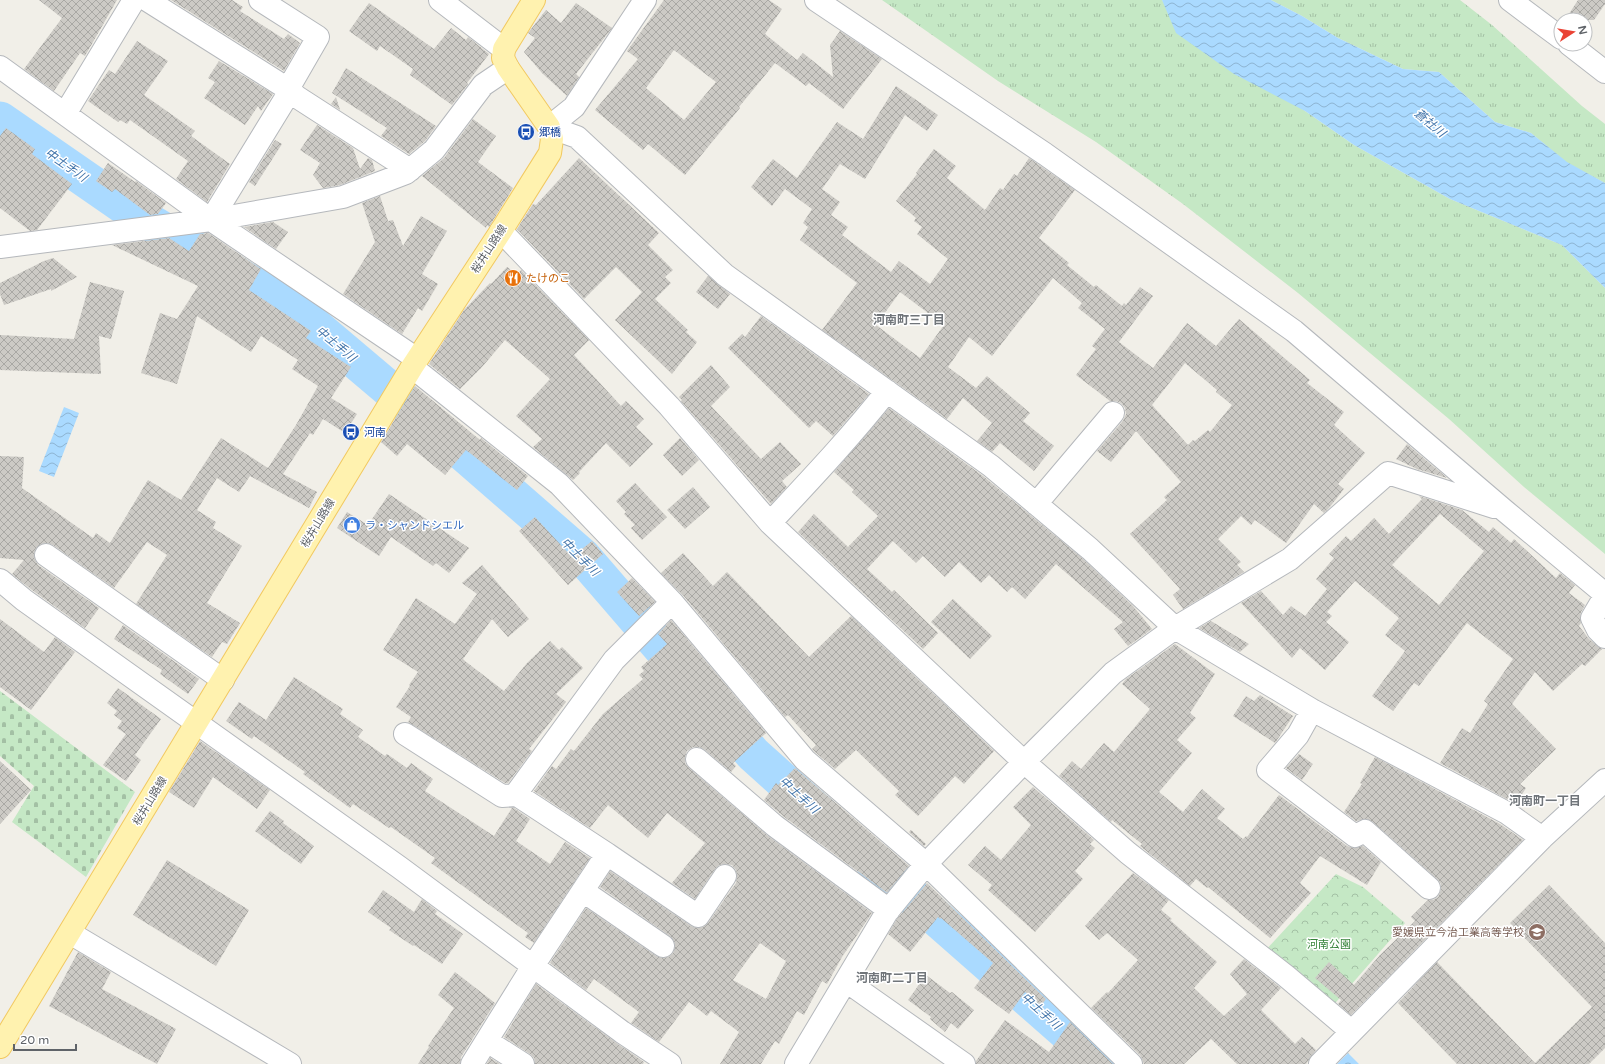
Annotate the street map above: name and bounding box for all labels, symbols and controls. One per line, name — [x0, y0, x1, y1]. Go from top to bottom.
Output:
north arrow — [1553, 12, 1593, 52]
text: N — [1575, 24, 1590, 36]
water label: 蒼社川 — [1412, 106, 1450, 141]
bus stop icon: 郷橋 — [516, 122, 536, 142]
place label: 郷橋 — [539, 126, 561, 139]
water label: 中土手川 — [42, 145, 91, 186]
street label: 桜井山路線 — [469, 222, 509, 276]
restaurant icon: たけのこ — [503, 268, 523, 288]
place label: たけのこ — [526, 272, 570, 285]
district label: 河南町三丁目 — [873, 313, 945, 327]
water label: 中土手川 — [313, 323, 360, 366]
bus stop icon: 河南 — [341, 422, 361, 442]
place label: 河南 — [364, 426, 386, 439]
street label: 桜井山路線 — [298, 496, 338, 550]
shop icon: ラ・シャンドシエル — [342, 515, 362, 535]
place label: ラ・シャンドシエル — [365, 519, 464, 532]
water label: 中土手川 — [558, 535, 603, 580]
street label: 桜井山路線 — [130, 774, 170, 828]
water label: 中土手川 — [776, 774, 823, 818]
district label: 河南町一丁目 — [1509, 794, 1581, 808]
school or university icon: 愛媛県立今治工業高等学校 — [1527, 922, 1547, 942]
place label: 愛媛県立今治工業高等学校 — [1392, 926, 1524, 939]
park label: 河南公園 — [1307, 938, 1351, 951]
district label: 河南町二丁目 — [856, 971, 928, 985]
water label: 中土手川 — [1018, 990, 1065, 1034]
scale bar — [14, 1026, 76, 1052]
text: 20 m — [20, 1033, 49, 1047]

